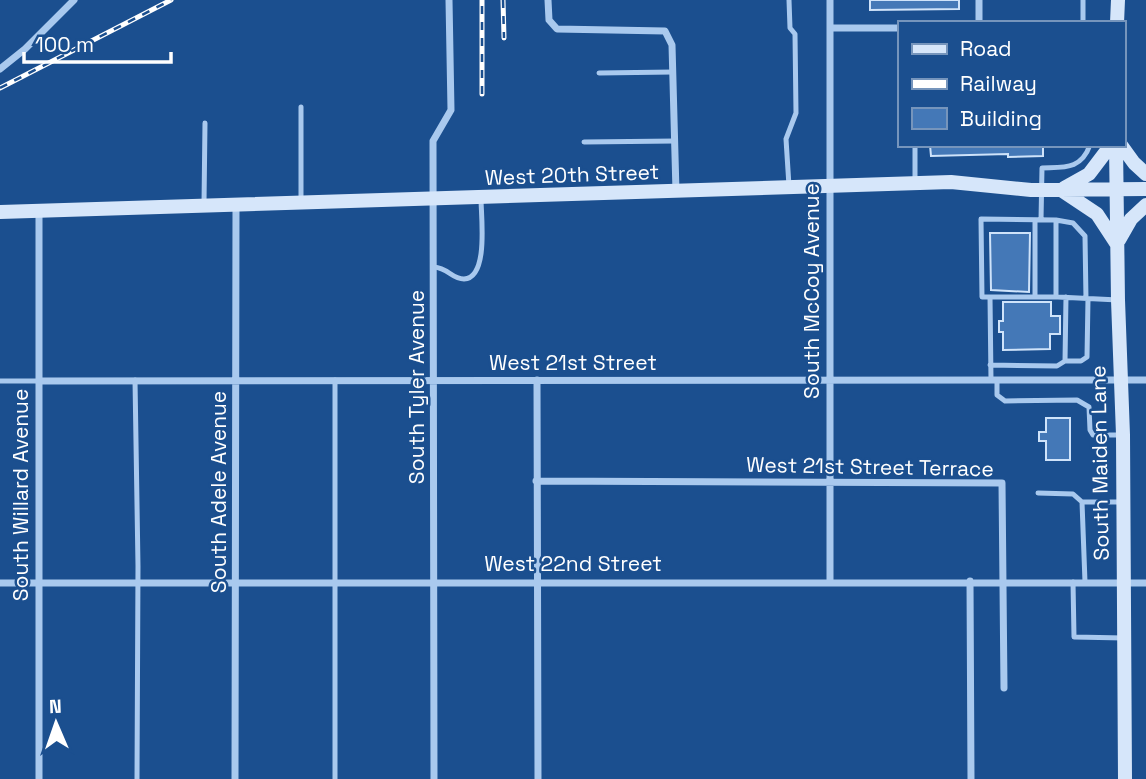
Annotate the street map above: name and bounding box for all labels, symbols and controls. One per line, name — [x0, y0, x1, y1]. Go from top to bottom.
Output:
scale bar — [24, 21, 172, 65]
legend — [898, 21, 1125, 147]
text: 100 m — [35, 31, 94, 58]
text: Road — [960, 35, 1012, 62]
text: Railway — [960, 70, 1037, 97]
text: Building — [960, 105, 1042, 132]
street label: West 20th Street — [484, 158, 660, 191]
street label: South McCoy Avenue — [798, 183, 825, 399]
street label: South Tyler Avenue — [403, 290, 430, 484]
street label: West 21st Street — [489, 349, 657, 376]
street label: South Maiden Lane — [1084, 365, 1115, 561]
street label: South Willard Avenue — [7, 389, 34, 601]
street label: South Adele Avenue — [205, 391, 232, 593]
street label: West 21st Street Terrace — [746, 451, 994, 482]
street label: West 22nd Street — [484, 550, 662, 577]
north arrow — [21, 688, 91, 758]
text: N — [49, 694, 62, 719]

